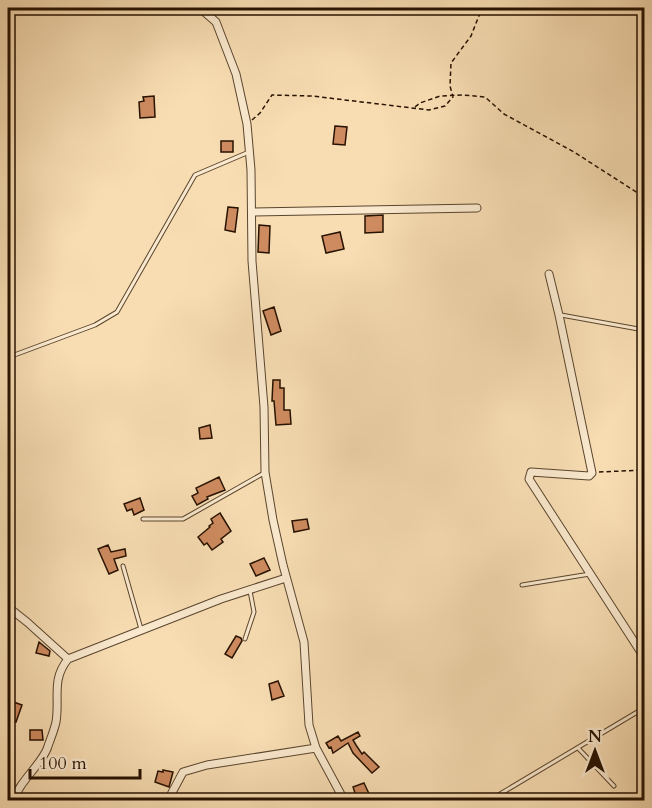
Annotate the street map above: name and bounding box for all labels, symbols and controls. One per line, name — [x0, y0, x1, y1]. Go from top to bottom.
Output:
north arrow — [565, 721, 625, 781]
text: N — [588, 726, 602, 748]
scale bar — [30, 742, 140, 780]
text: 100 m — [39, 751, 87, 776]

